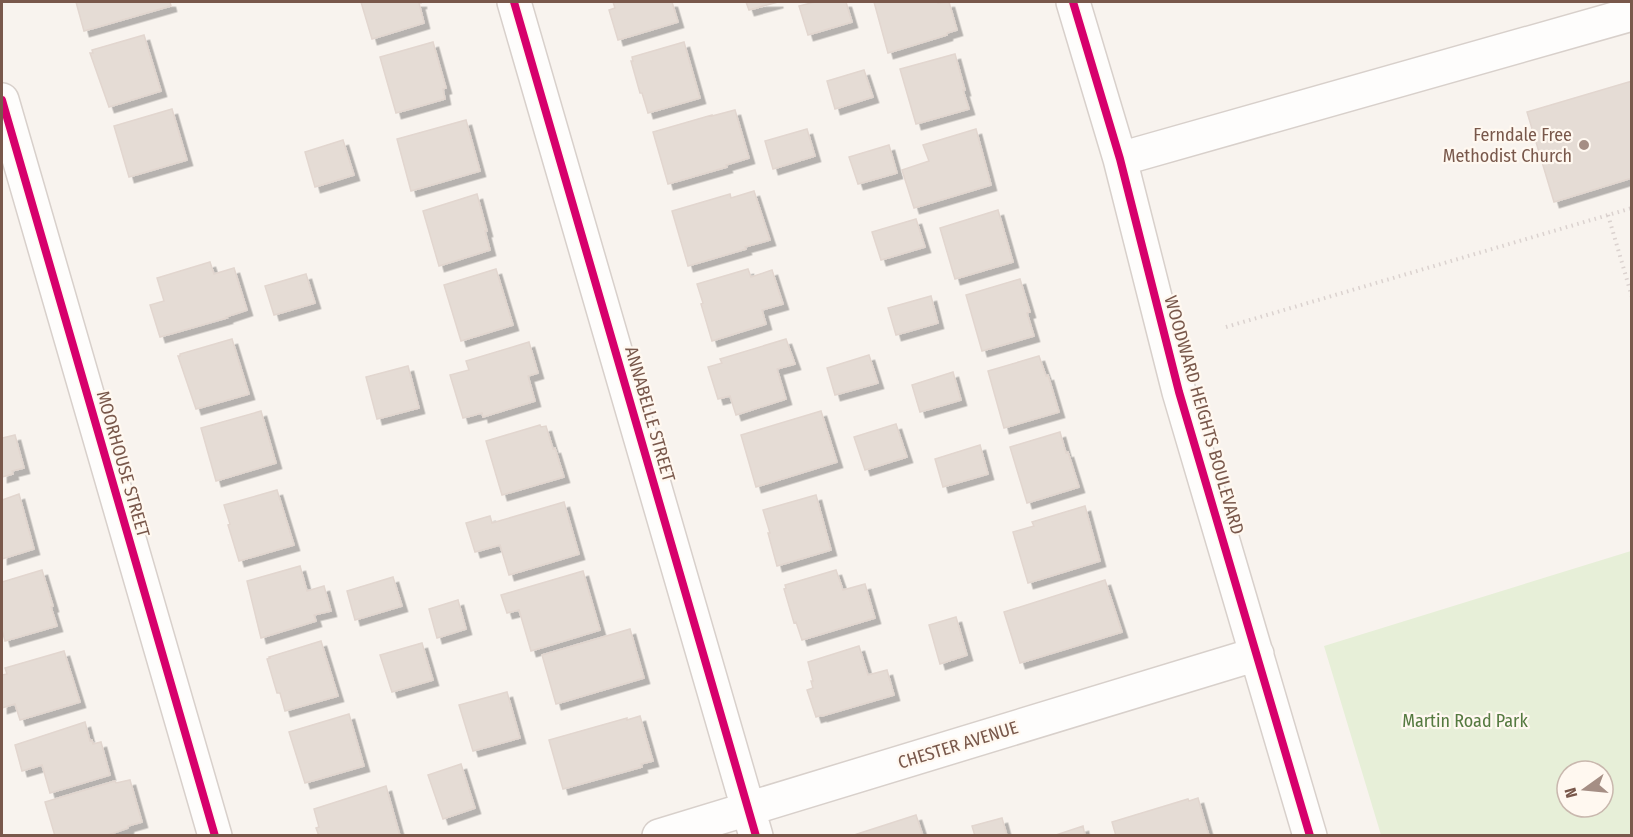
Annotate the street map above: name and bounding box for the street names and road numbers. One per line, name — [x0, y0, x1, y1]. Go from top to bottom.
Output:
street label: WOODWARD HEIGHTS BOULEVARD — [1159, 293, 1249, 537]
street label: ANNABELLE STREET — [620, 344, 680, 485]
street label: MOORHOUSE STREET — [92, 388, 155, 540]
street label: CHESTER AVENUE — [895, 716, 1021, 774]

